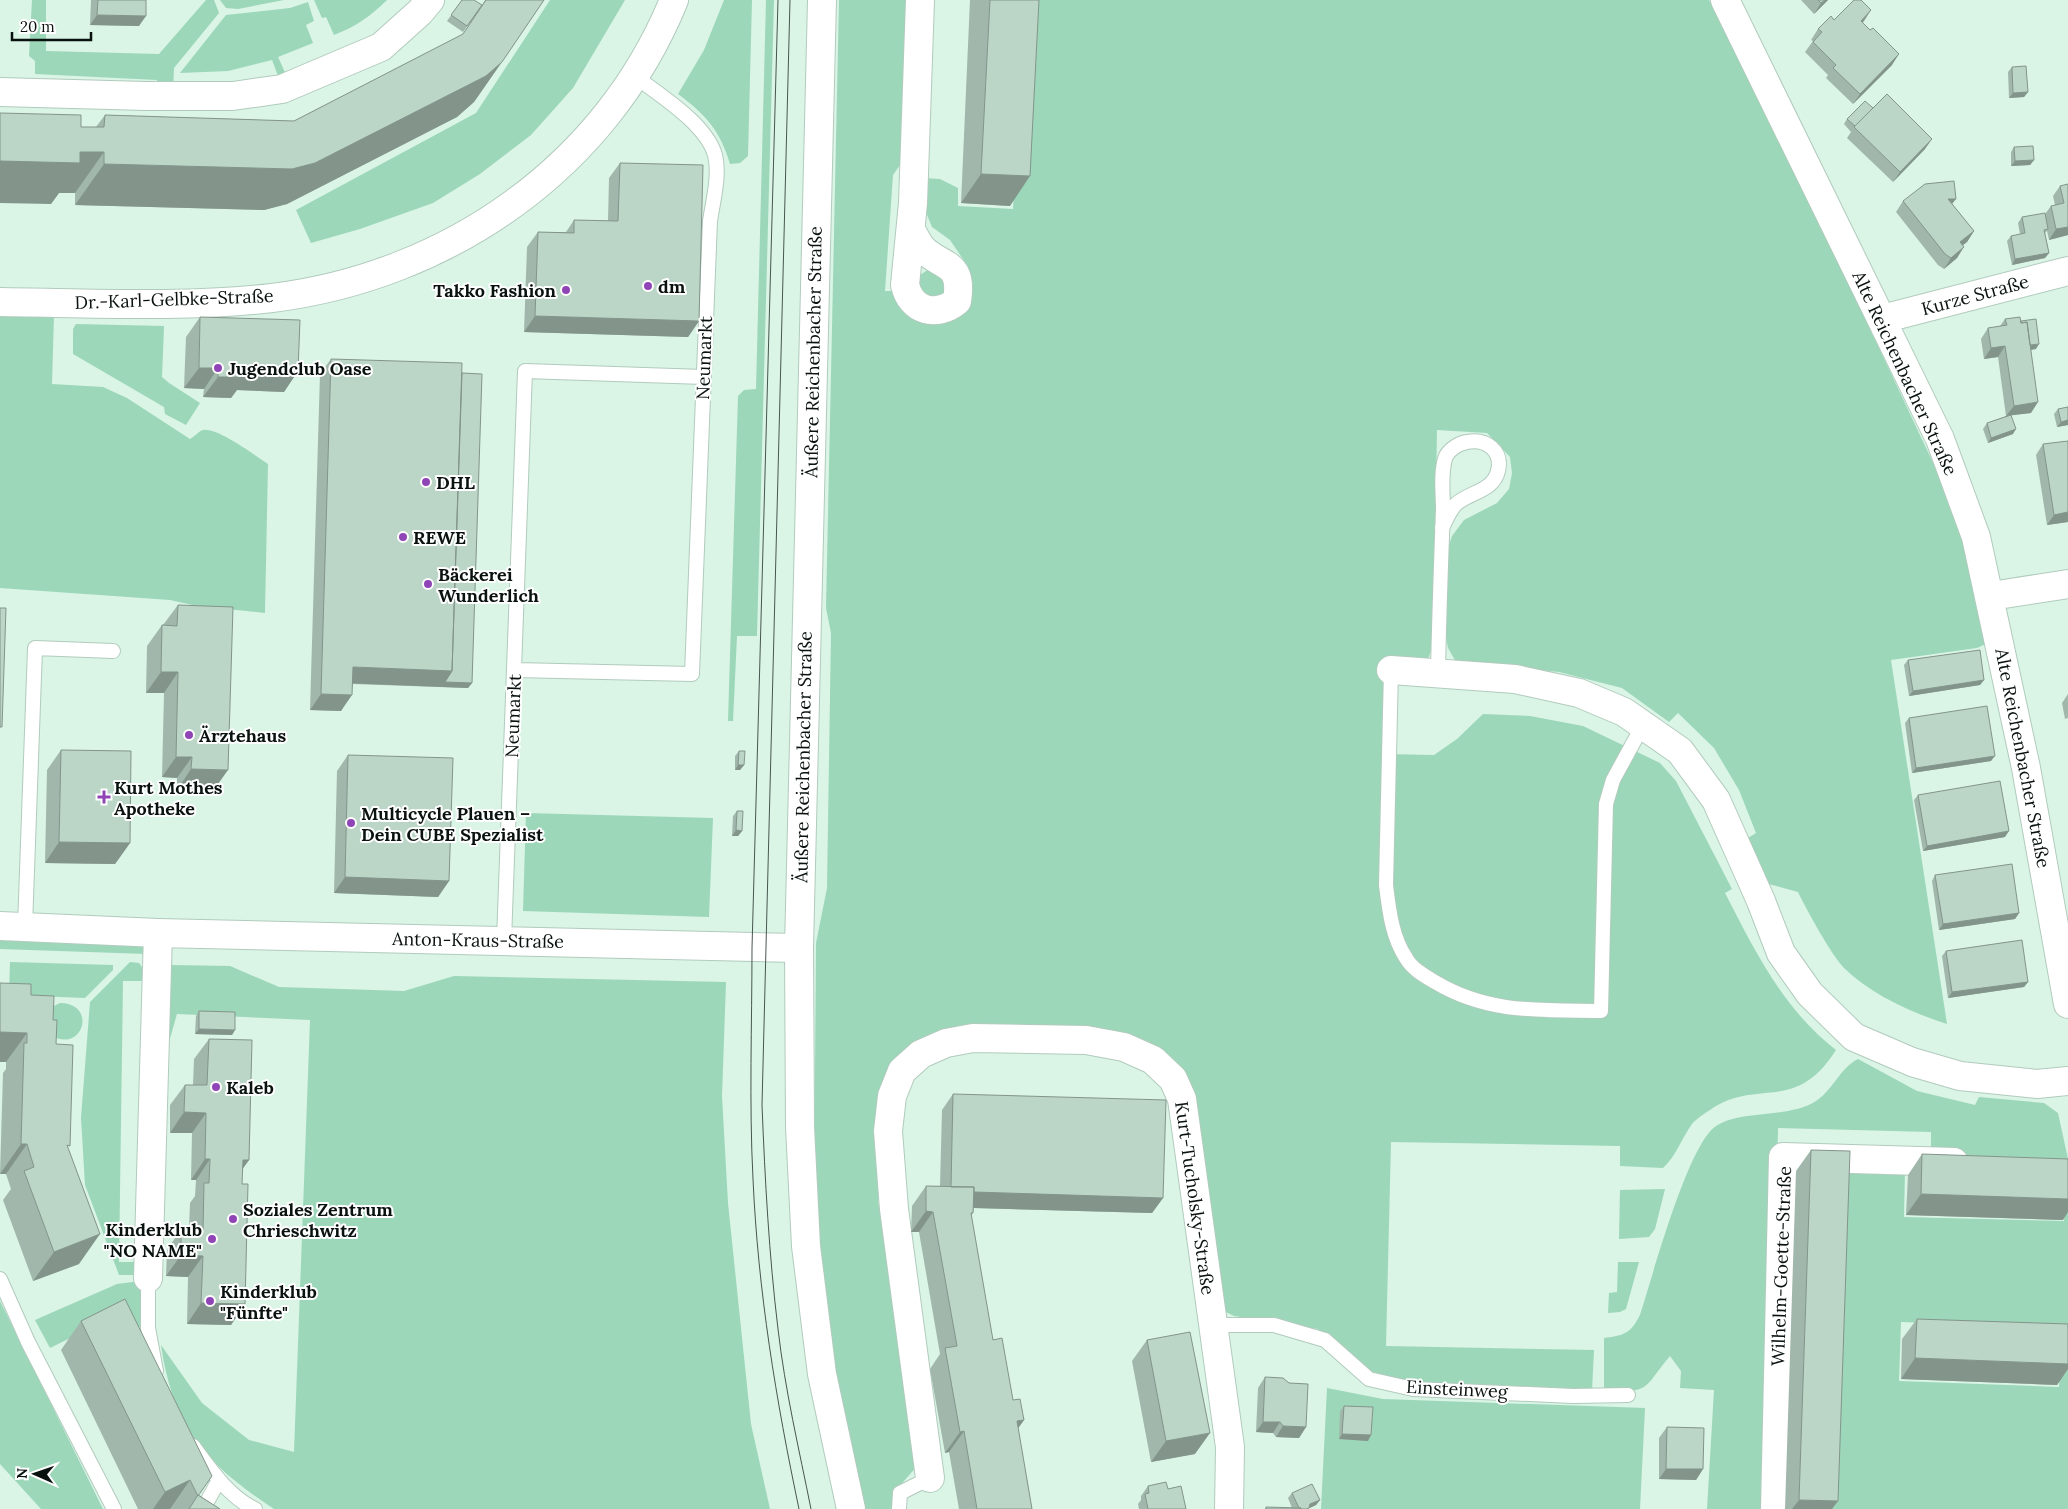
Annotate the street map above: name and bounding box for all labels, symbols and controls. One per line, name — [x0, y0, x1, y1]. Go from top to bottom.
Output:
scale bar — [12, 10, 91, 42]
text: 20 m — [20, 17, 55, 36]
street label: Äußere Reichenbacher Straße — [799, 226, 827, 479]
street label: Alte Reichenbacher Straße — [1847, 266, 1963, 479]
street label: Kurze Straße — [1919, 270, 2031, 320]
place label: dm — [658, 275, 686, 298]
place label: Takko Fashion — [433, 279, 557, 302]
marker: dm — [642, 280, 654, 292]
street label: Dr.-Karl-Gelbke-Straße — [74, 284, 274, 314]
marker: Takko Fashion — [560, 284, 572, 296]
street label: Neumarkt — [691, 316, 717, 400]
place label: Jugendclub Oase — [228, 357, 372, 380]
marker: Jugendclub Oase — [212, 362, 224, 374]
place label: DHL — [436, 471, 475, 494]
marker: DHL — [420, 476, 432, 488]
place label: REWE — [413, 526, 466, 549]
marker: REWE — [397, 531, 409, 543]
place label: Bäckerei Wunderlich — [438, 563, 539, 607]
marker: Bäckerei Wunderlich — [422, 578, 434, 590]
street label: Äußere Reichenbacher Straße — [789, 631, 817, 884]
street label: Alte Reichenbacher Straße — [1990, 645, 2056, 870]
street label: Neumarkt — [500, 674, 526, 758]
place label: Ärztehaus — [199, 724, 286, 747]
marker: Ärztehaus — [183, 729, 195, 741]
place label: Kurt Mothes Apotheke — [114, 776, 223, 820]
marker: Kurt Mothes Apotheke — [98, 791, 110, 803]
place label: Multicycle Plauen – Dein CUBE Spezialist — [361, 802, 544, 846]
marker: Multicycle Plauen – Dein CUBE Spezialist — [345, 817, 357, 829]
street label: Anton-Kraus-Straße — [391, 927, 564, 953]
place label: Kaleb — [226, 1076, 274, 1099]
marker: Kaleb — [210, 1081, 222, 1093]
street label: Kurt-Tucholsky-Straße — [1170, 1100, 1220, 1297]
street label: Wilhelm-Goette-Straße — [1766, 1165, 1796, 1366]
place label: Soziales Zentrum Chrieschwitz — [243, 1198, 393, 1242]
marker: Soziales Zentrum Chrieschwitz — [227, 1213, 239, 1225]
place label: Kinderklub "NO NAME" — [104, 1218, 202, 1262]
marker: Kinderklub "NO NAME" — [206, 1233, 218, 1245]
place label: Kinderklub "Fünfte" — [220, 1280, 317, 1324]
marker: Kinderklub "Fünfte" — [204, 1295, 216, 1307]
street label: Einsteinweg — [1406, 1375, 1509, 1403]
north arrow — [10, 1449, 60, 1499]
text: N — [13, 1468, 31, 1479]

